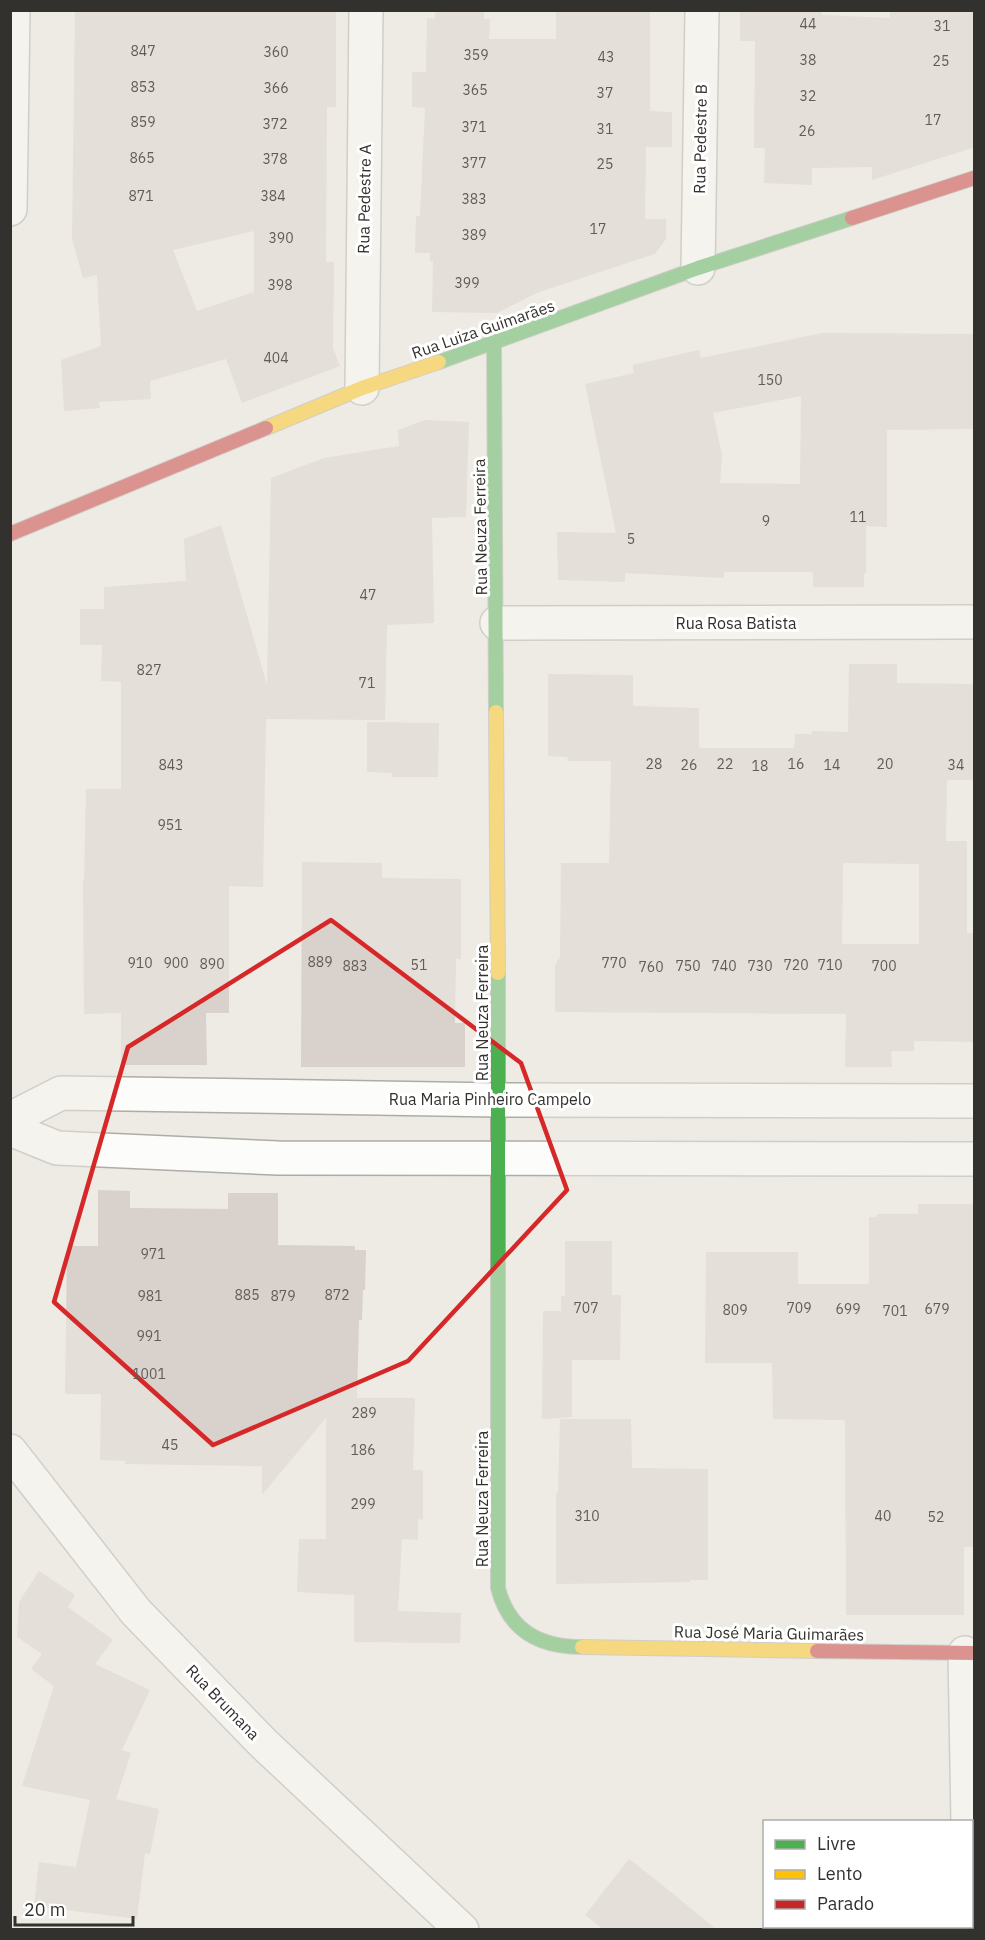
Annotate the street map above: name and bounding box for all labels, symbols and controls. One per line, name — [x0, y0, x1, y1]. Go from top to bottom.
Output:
house number: 44 — [800, 15, 816, 33]
house number: 31 — [934, 17, 950, 35]
house number: 847 — [130, 42, 156, 60]
house number: 360 — [263, 43, 289, 61]
house number: 359 — [463, 46, 489, 64]
house number: 43 — [598, 48, 614, 66]
house number: 38 — [800, 51, 816, 69]
house number: 25 — [933, 52, 949, 70]
house number: 853 — [130, 78, 156, 96]
house number: 366 — [263, 79, 289, 97]
house number: 365 — [462, 81, 488, 99]
house number: 37 — [597, 84, 613, 102]
street label: Rua Pedestre B — [689, 84, 711, 194]
house number: 32 — [800, 87, 816, 105]
house number: 17 — [925, 111, 941, 129]
house number: 859 — [130, 113, 156, 131]
house number: 372 — [262, 115, 288, 133]
house number: 371 — [461, 118, 487, 136]
house number: 31 — [597, 120, 613, 138]
house number: 26 — [799, 122, 815, 140]
street label: Rua Pedestre A — [353, 144, 375, 254]
house number: 865 — [129, 149, 155, 167]
house number: 378 — [262, 150, 288, 168]
house number: 377 — [461, 154, 487, 172]
house number: 25 — [597, 155, 613, 173]
house number: 871 — [128, 187, 154, 205]
house number: 384 — [260, 187, 286, 205]
house number: 383 — [461, 190, 487, 208]
house number: 17 — [590, 220, 606, 238]
house number: 389 — [461, 226, 487, 244]
house number: 390 — [268, 229, 294, 247]
house number: 399 — [454, 274, 480, 292]
house number: 398 — [267, 276, 293, 294]
street label: Rua Luiza Guimarães — [409, 295, 557, 363]
house number: 404 — [263, 349, 289, 367]
house number: 150 — [757, 371, 783, 389]
street label: Rua Neuza Ferreira — [469, 458, 491, 596]
house number: 11 — [850, 508, 866, 526]
house number: 9 — [762, 512, 770, 530]
house number: 5 — [627, 530, 635, 548]
house number: 47 — [360, 586, 376, 604]
street label: Rua Rosa Batista — [675, 613, 797, 633]
house number: 827 — [136, 661, 162, 679]
house number: 71 — [359, 674, 375, 692]
house number: 28 — [646, 755, 662, 773]
house number: 22 — [717, 755, 733, 773]
house number: 16 — [788, 755, 804, 773]
house number: 20 — [877, 755, 893, 773]
house number: 843 — [158, 756, 184, 774]
house number: 26 — [681, 756, 697, 774]
house number: 14 — [824, 756, 840, 774]
house number: 34 — [948, 756, 964, 774]
house number: 18 — [752, 757, 768, 775]
house number: 951 — [157, 816, 183, 834]
street label: Rua Neuza Ferreira — [472, 944, 492, 1081]
house number: 889 — [307, 953, 333, 971]
house number: 910 — [127, 954, 153, 972]
house number: 900 — [163, 954, 189, 972]
house number: 770 — [601, 954, 627, 972]
house number: 890 — [199, 955, 225, 973]
house number: 51 — [411, 956, 427, 974]
house number: 720 — [783, 956, 809, 974]
house number: 710 — [817, 956, 843, 974]
house number: 883 — [342, 957, 368, 975]
house number: 750 — [675, 957, 701, 975]
house number: 740 — [711, 957, 737, 975]
house number: 730 — [747, 957, 773, 975]
house number: 700 — [871, 957, 897, 975]
house number: 760 — [638, 958, 664, 976]
street label: Rua Maria Pinheiro Campelo — [389, 1089, 591, 1109]
house number: 971 — [140, 1245, 166, 1263]
house number: 885 — [234, 1286, 260, 1304]
house number: 872 — [324, 1286, 350, 1304]
house number: 981 — [137, 1287, 163, 1305]
house number: 879 — [270, 1287, 296, 1305]
house number: 707 — [573, 1299, 599, 1317]
house number: 709 — [786, 1299, 812, 1317]
house number: 699 — [835, 1300, 861, 1318]
house number: 679 — [924, 1300, 950, 1318]
house number: 809 — [722, 1301, 748, 1319]
house number: 701 — [882, 1302, 908, 1320]
house number: 991 — [136, 1327, 162, 1345]
house number: 1001 — [132, 1365, 166, 1383]
house number: 289 — [351, 1404, 377, 1422]
street label: Rua Neuza Ferreira — [472, 1430, 492, 1567]
house number: 45 — [162, 1436, 178, 1454]
house number: 186 — [350, 1441, 376, 1459]
house number: 299 — [350, 1495, 376, 1513]
house number: 310 — [574, 1507, 600, 1525]
house number: 40 — [875, 1507, 891, 1525]
house number: 52 — [928, 1508, 944, 1526]
street label: Rua José Maria Guimarães — [674, 1621, 864, 1645]
street label: Rua Brumana — [182, 1660, 264, 1744]
legend — [763, 1820, 973, 1928]
text: Livre — [817, 1832, 856, 1855]
text: Lento — [817, 1862, 862, 1885]
scale bar — [15, 1889, 134, 1927]
text: Parado — [817, 1892, 874, 1915]
text: 20 m — [24, 1898, 66, 1921]

